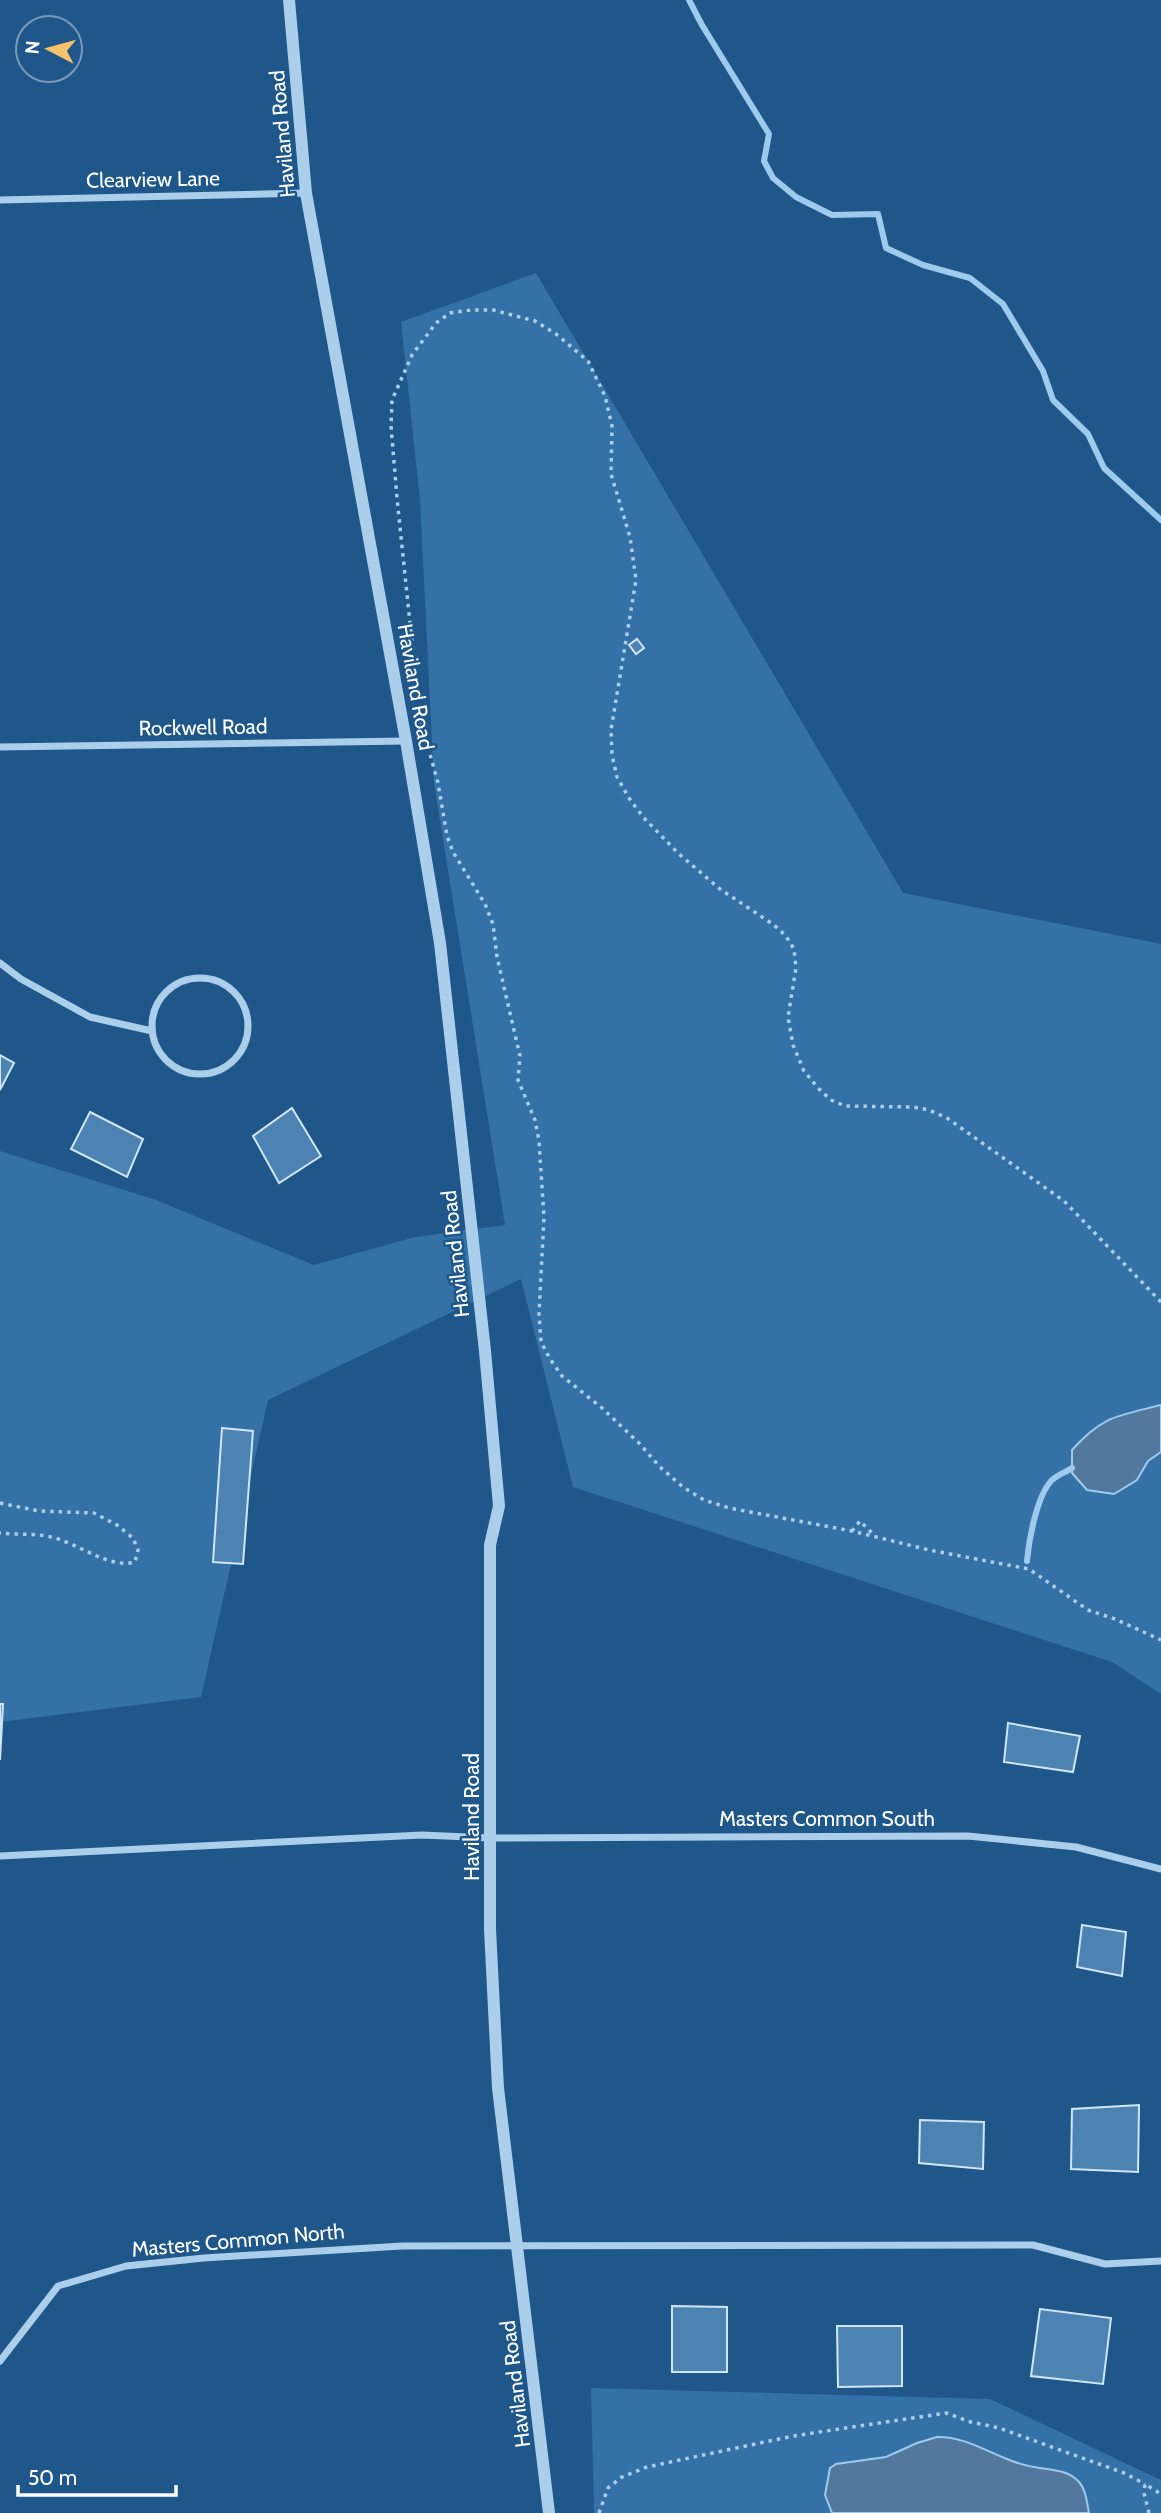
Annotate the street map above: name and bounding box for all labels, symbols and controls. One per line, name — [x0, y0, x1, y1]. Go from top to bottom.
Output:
north arrow — [14, 14, 84, 84]
text: N — [20, 39, 45, 55]
street label: Haviland Road — [264, 69, 300, 199]
street label: Clearview Lane — [86, 165, 220, 193]
street label: Haviland Road — [393, 622, 439, 752]
street label: Rockwell Road — [138, 713, 268, 741]
street label: Haviland Road — [436, 1189, 474, 1319]
street label: Haviland Road — [459, 1753, 484, 1881]
street label: Masters Common South — [719, 1806, 935, 1831]
street label: Masters Common North — [130, 2218, 346, 2262]
street label: Haviland Road — [495, 2319, 535, 2449]
scale bar — [18, 2454, 175, 2498]
text: 50 m — [28, 2465, 77, 2490]

